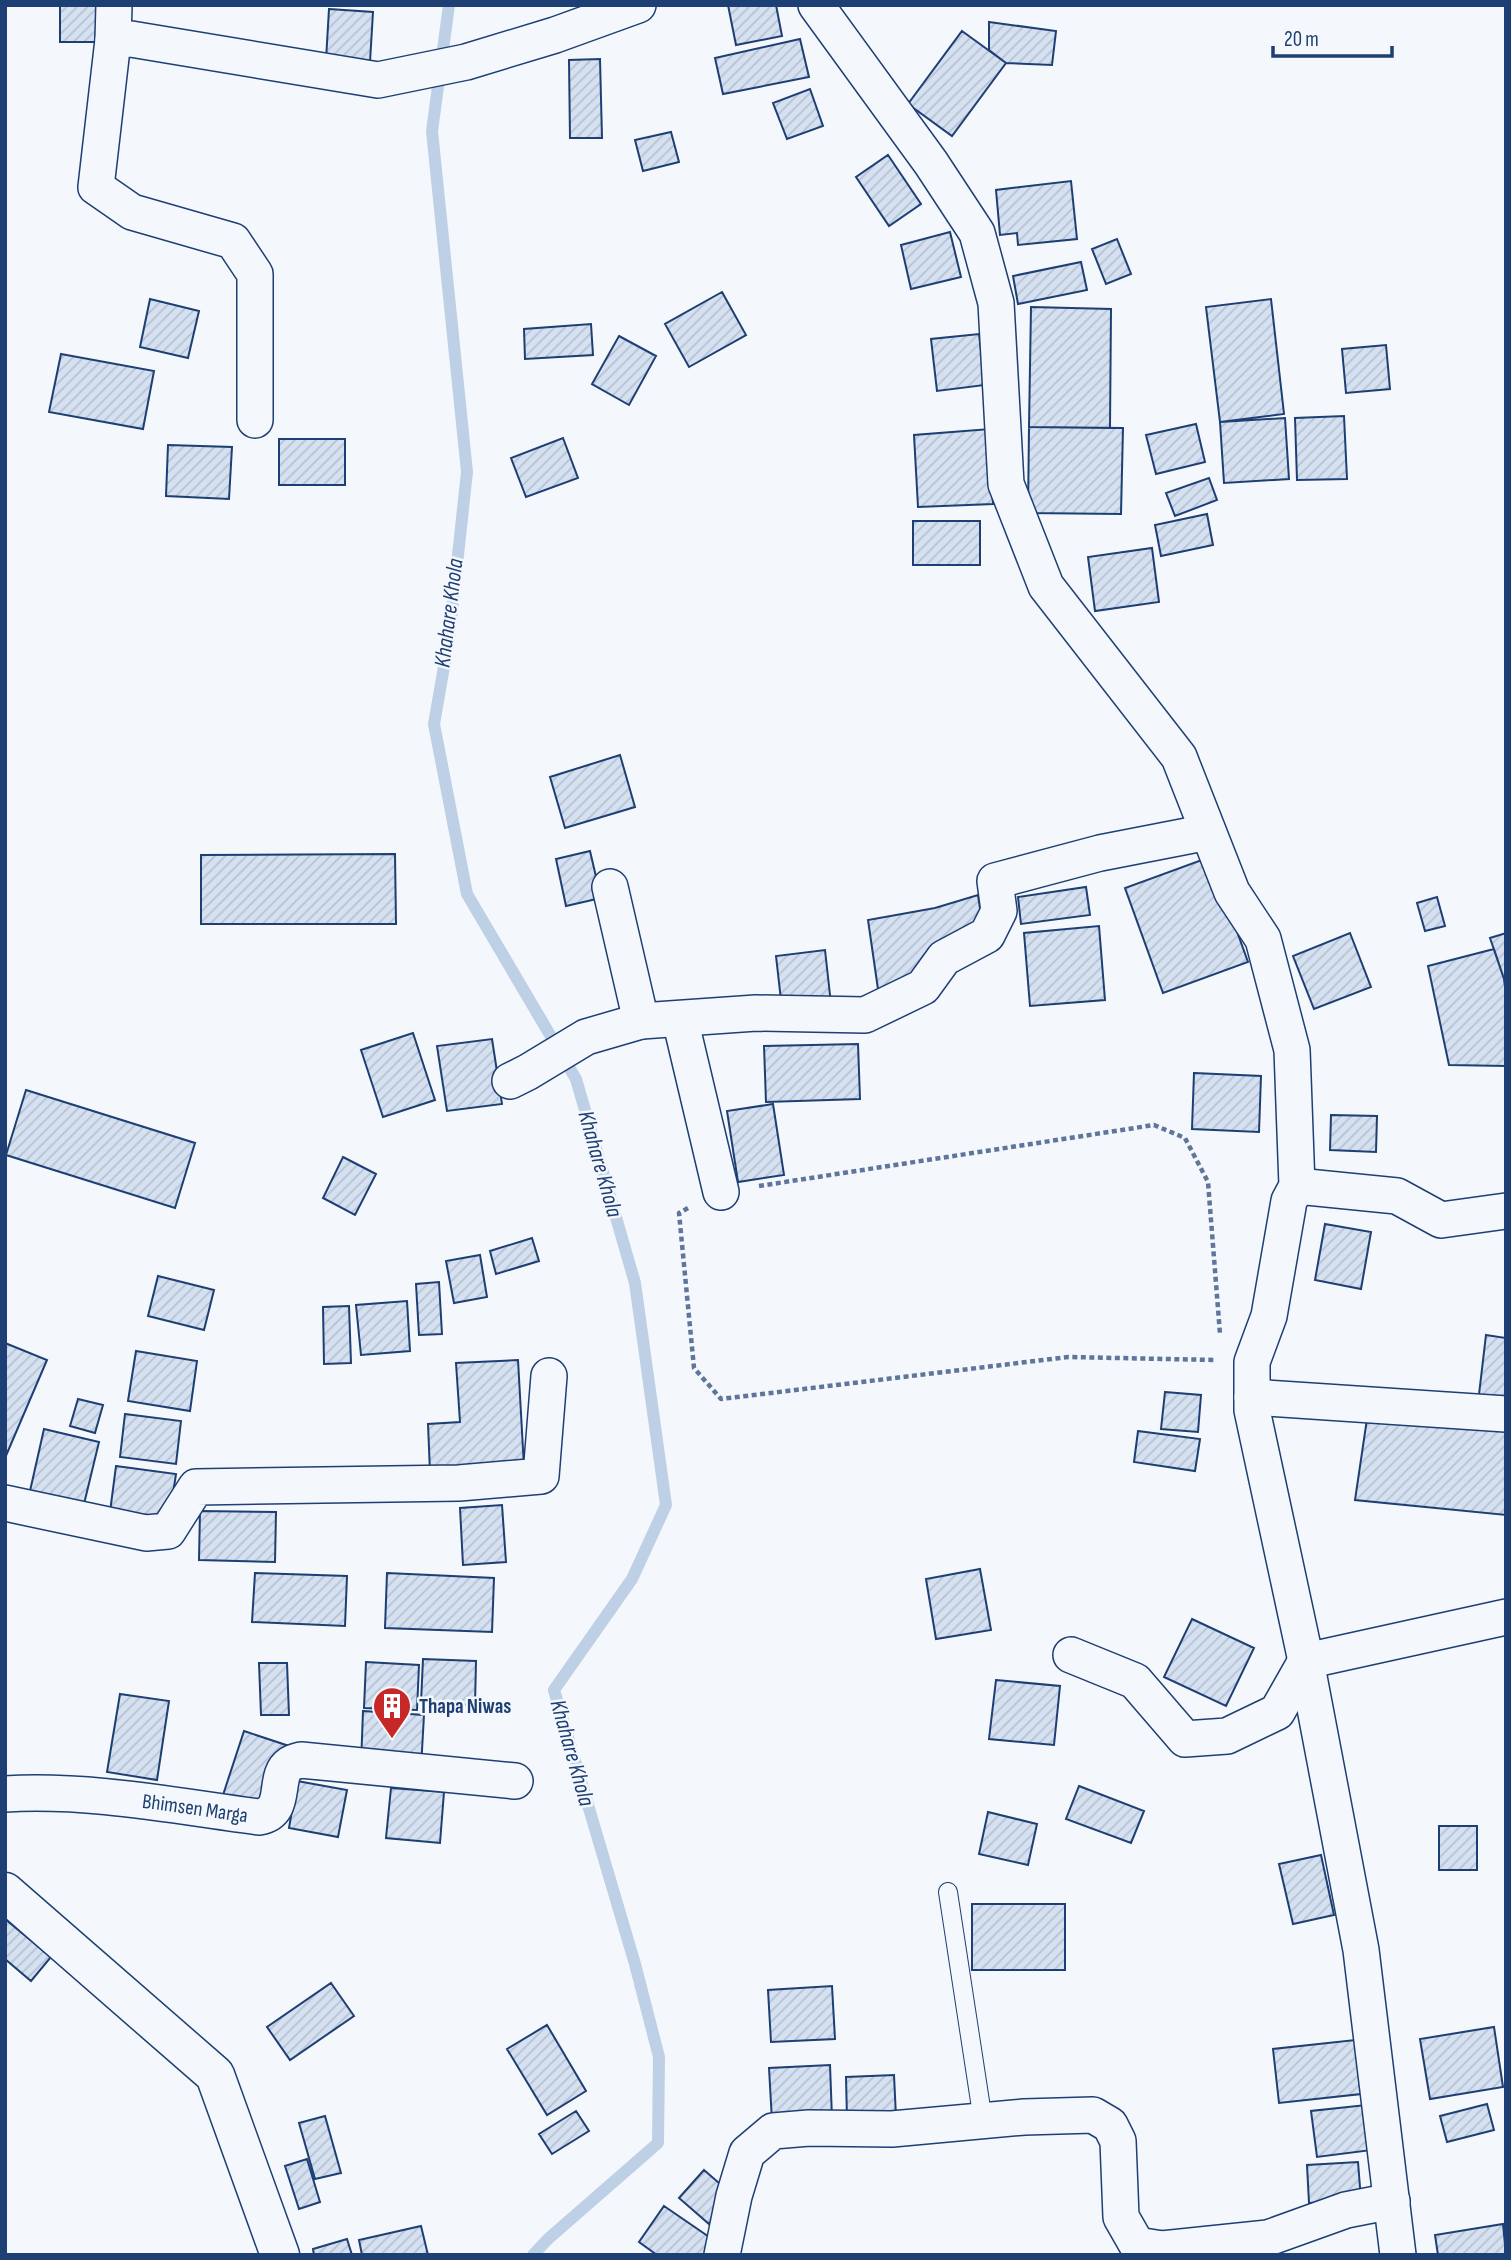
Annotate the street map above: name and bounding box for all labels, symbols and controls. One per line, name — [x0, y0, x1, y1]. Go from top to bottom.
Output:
scale bar — [1273, 14, 1392, 58]
text: 20 m — [1284, 27, 1319, 52]
water label: Khahare Khola — [428, 556, 470, 669]
water label: Khahare Khola — [571, 1108, 629, 1221]
building icon: Thapa Niwas — [371, 1685, 413, 1740]
place label: Thapa Niwas — [419, 1694, 511, 1719]
water label: Khahare Khola — [543, 1697, 601, 1810]
street label: Bhimsen Marga — [141, 1788, 250, 1828]

